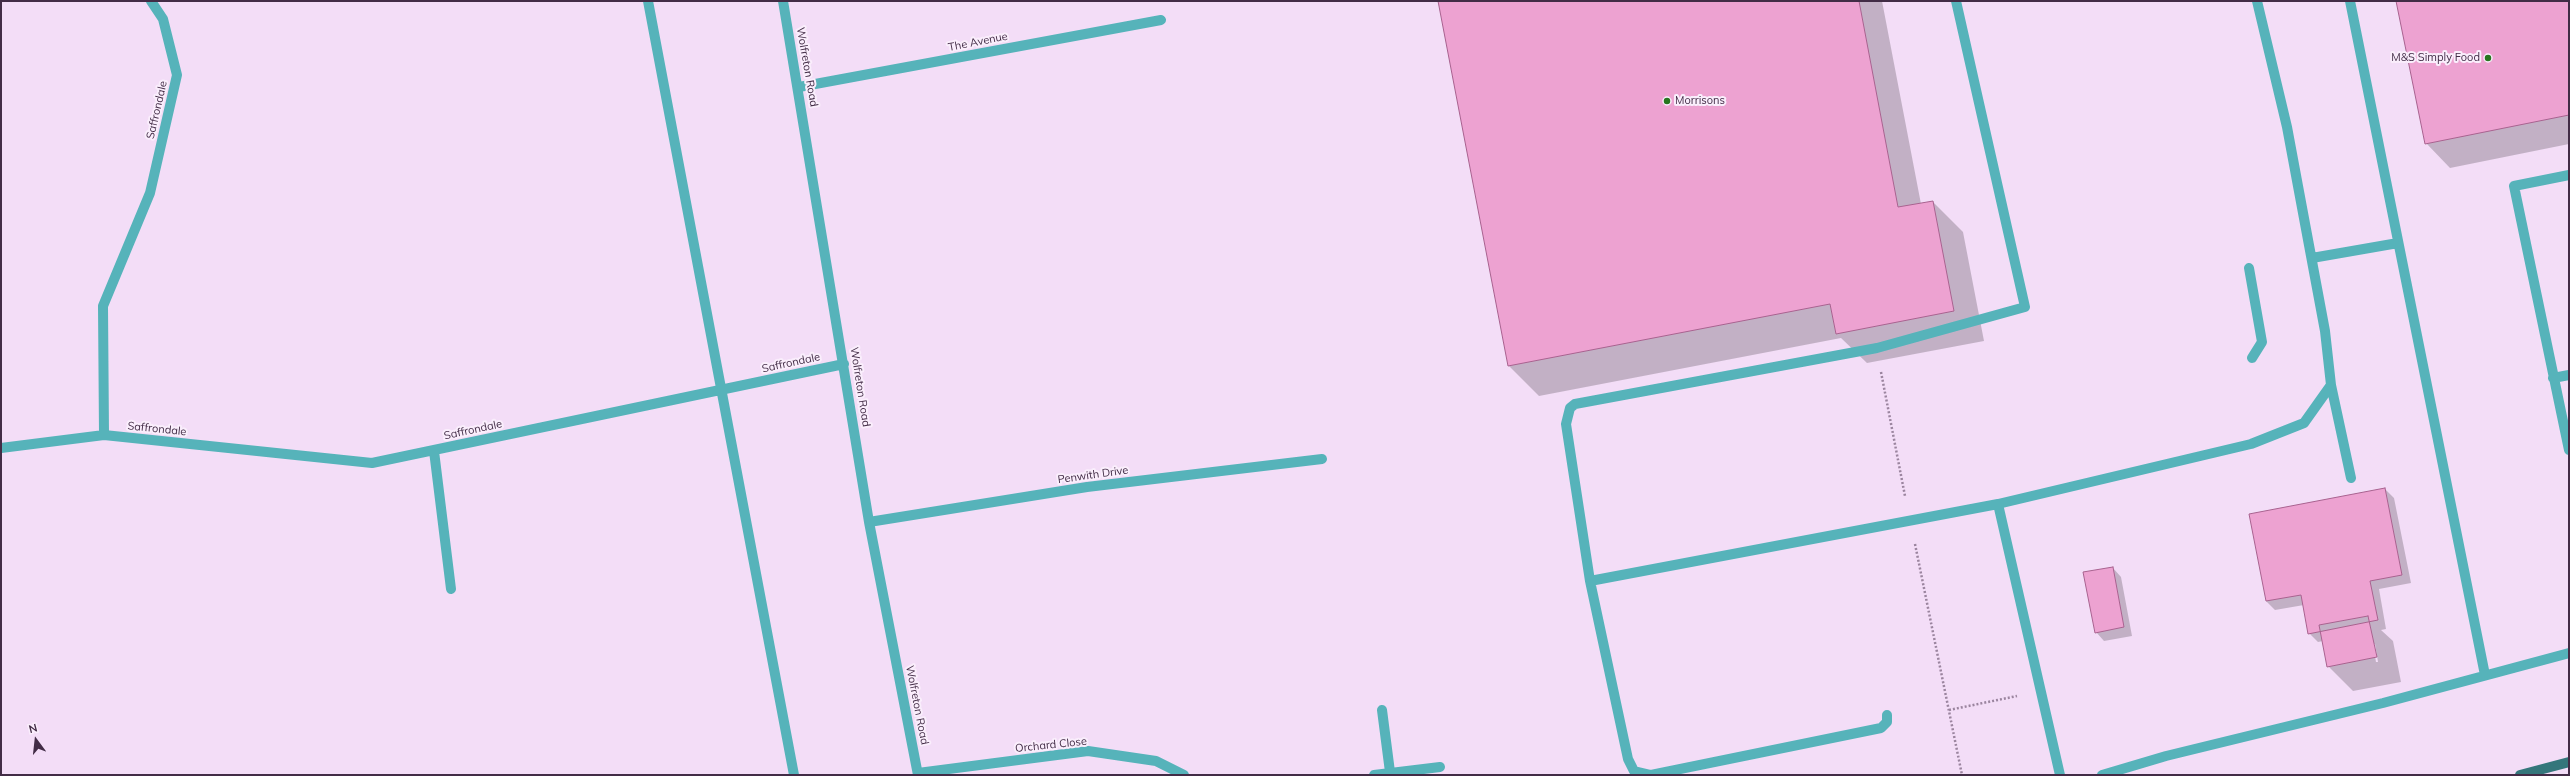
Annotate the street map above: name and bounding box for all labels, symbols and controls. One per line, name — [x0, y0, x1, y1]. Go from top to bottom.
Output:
street label: Wolfreton Road — [794, 26, 820, 108]
street label: The Avenue — [947, 30, 1009, 54]
place label: M&S Simply Food — [2391, 51, 2480, 65]
marker: M&S Simply Food — [2483, 53, 2493, 63]
street label: Saffrondale — [144, 80, 170, 140]
place label: Morrisons — [1675, 94, 1725, 108]
marker: Morrisons — [1662, 96, 1672, 106]
street label: Wolfreton Road — [847, 346, 873, 428]
street label: Saffrondale — [761, 350, 821, 376]
street label: Saffrondale — [443, 417, 503, 443]
street label: Saffrondale — [127, 419, 187, 439]
street label: Penwith Drive — [1057, 464, 1129, 486]
street label: Wolfreton Road — [903, 664, 931, 746]
north arrow — [16, 720, 56, 760]
text: N — [27, 721, 39, 736]
street label: Orchard Close — [1014, 735, 1088, 755]

